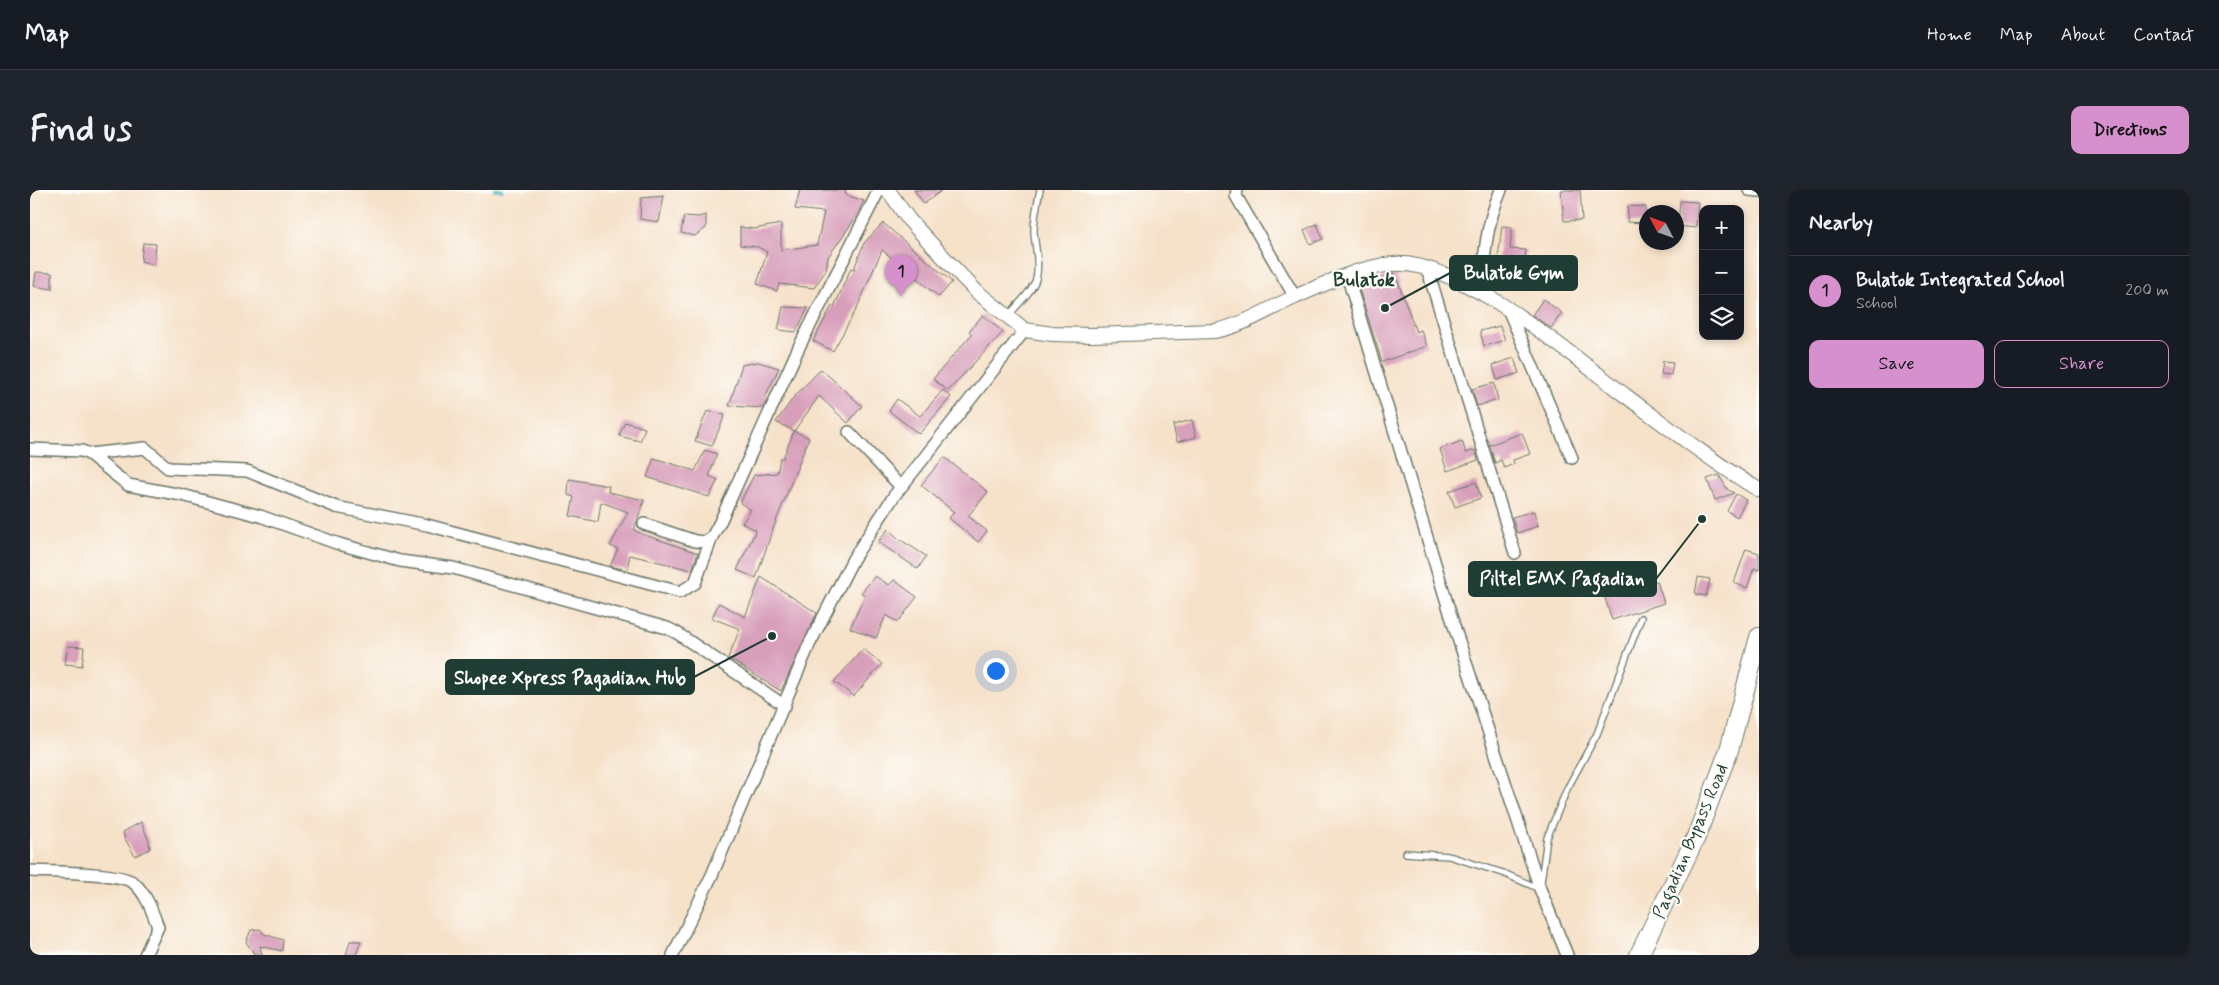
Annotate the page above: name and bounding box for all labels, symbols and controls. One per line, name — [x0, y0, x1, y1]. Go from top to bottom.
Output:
text: Map — [25, 19, 69, 50]
text: Home — [1927, 23, 1972, 47]
text: Map — [2000, 23, 2033, 47]
text: About — [2061, 23, 2105, 47]
text: Contact — [2133, 23, 2194, 47]
button: Directions — [2071, 106, 2189, 154]
text: Find us — [30, 107, 132, 153]
north arrow — [1639, 205, 1684, 250]
map controls — [1699, 205, 1744, 340]
button: + — [1699, 205, 1744, 250]
text: Nearby — [1809, 209, 1873, 237]
button: − — [1699, 250, 1744, 295]
pin: 1 — [885, 255, 917, 296]
callout: Bulatok Gym — [1450, 256, 1577, 290]
text: Bulatok Gym — [1464, 261, 1564, 286]
district label: Bulatok — [1333, 267, 1395, 294]
text: Bulatok Integrated School — [1856, 268, 2065, 293]
text: 1 — [1821, 280, 1829, 301]
text: 200 m — [2125, 280, 2169, 301]
text: School — [1856, 293, 1897, 314]
button: layers — [1699, 295, 1744, 340]
button: Save — [1809, 340, 1984, 388]
button: Share — [1994, 340, 2169, 388]
callout: Piltel EMX Pagadian — [1469, 562, 1656, 596]
text: Piltel EMX Pagadian — [1479, 567, 1645, 595]
your location — [983, 658, 1009, 684]
callout: Shopee Xpress Pagadian Hub — [446, 660, 694, 694]
text: Shopee Xpress Pagadian Hub — [454, 666, 686, 692]
street label: Pagadian Bypass Road — [1647, 760, 1736, 923]

